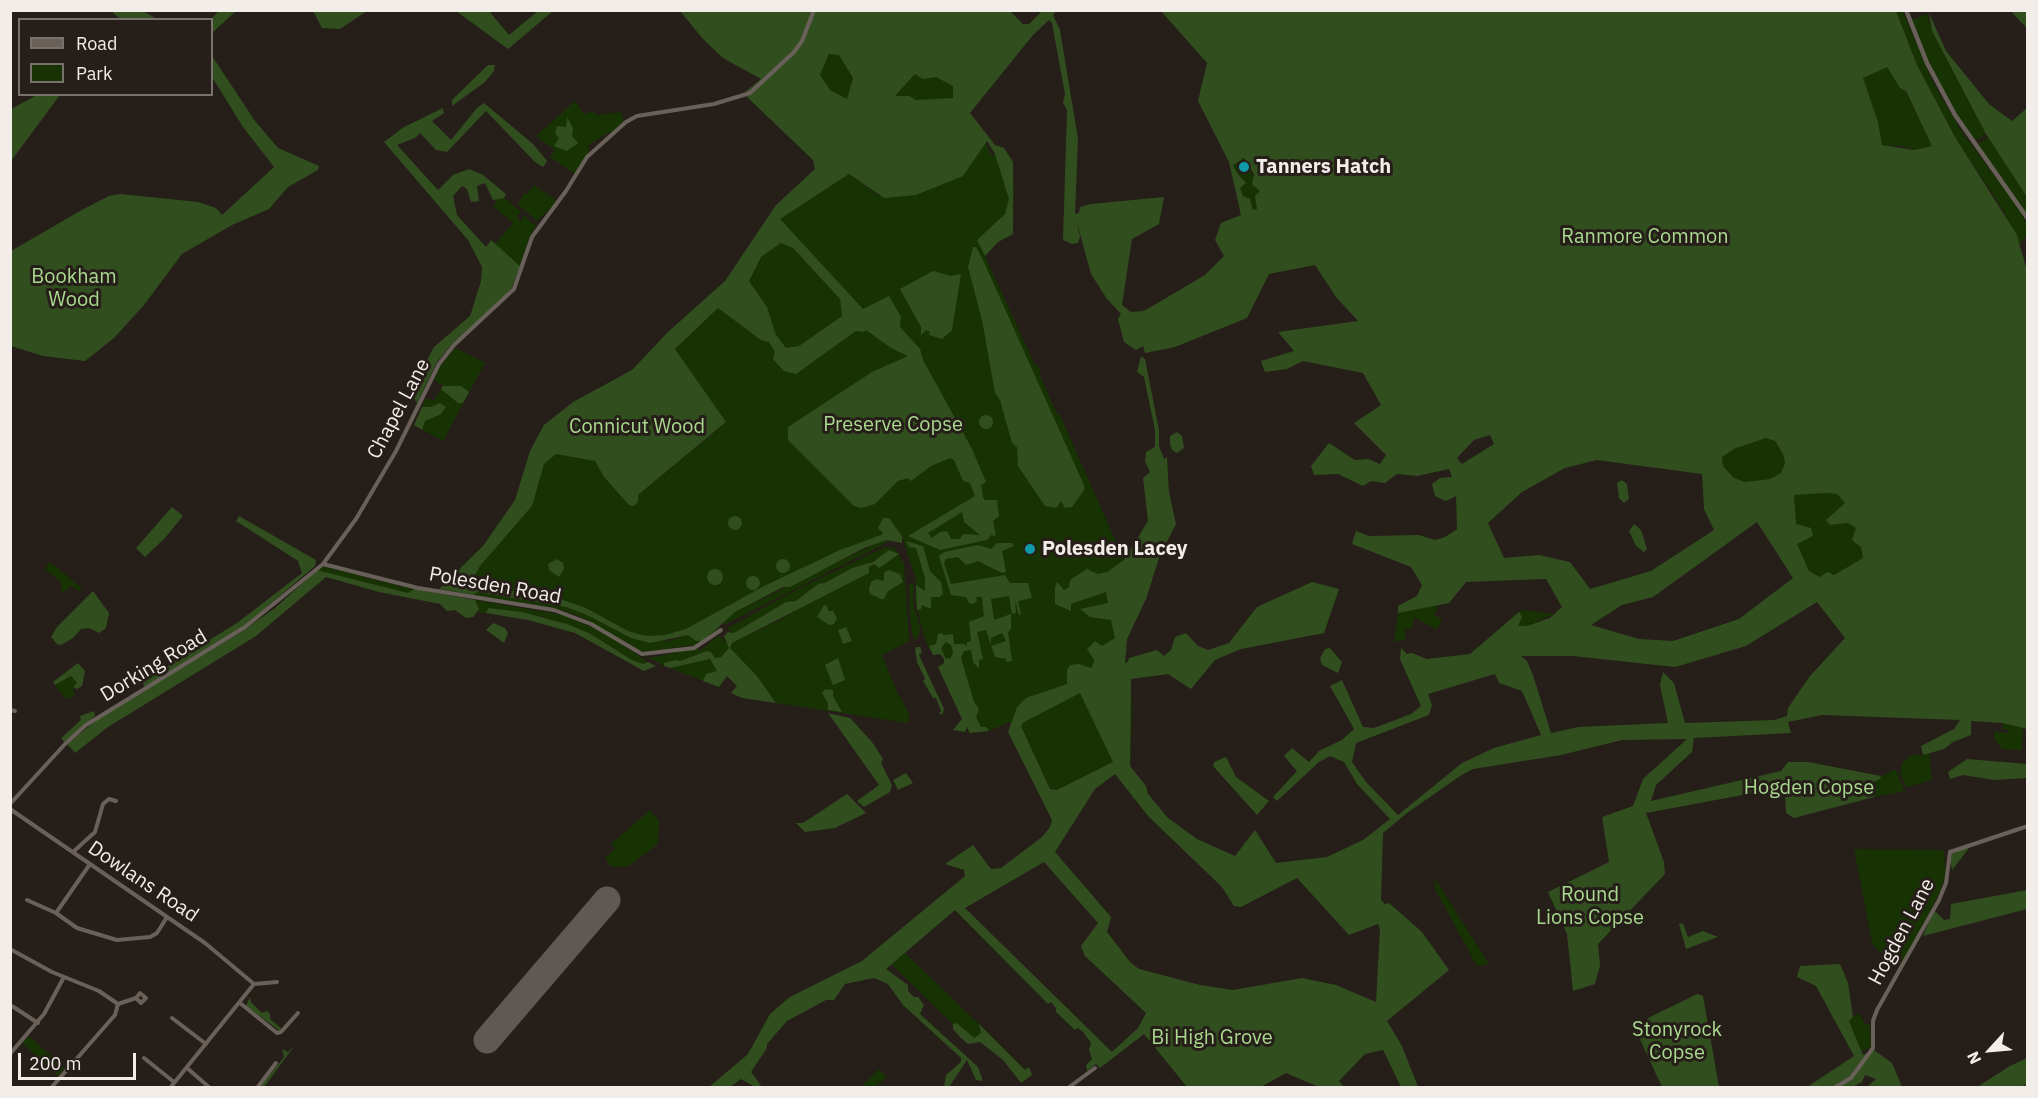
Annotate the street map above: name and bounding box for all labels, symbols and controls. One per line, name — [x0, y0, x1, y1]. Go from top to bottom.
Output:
legend — [18, 18, 213, 96]
text: Road — [76, 32, 117, 55]
text: Park — [76, 62, 112, 85]
place label: Tanners Hatch — [1256, 155, 1391, 179]
marker: Tanners Hatch — [1237, 160, 1251, 174]
park label: Ranmore Common — [1561, 225, 1729, 249]
park label: Bookham Wood — [31, 265, 117, 312]
street label: Chapel Lane — [363, 355, 435, 463]
park label: Preserve Copse — [823, 413, 963, 437]
park label: Connicut Wood — [569, 415, 705, 439]
place label: Polesden Lacey — [1042, 537, 1187, 561]
marker: Polesden Lacey — [1023, 542, 1037, 556]
street label: Polesden Road — [427, 563, 563, 609]
street label: Dorking Road — [96, 625, 212, 707]
park label: Hogden Copse — [1744, 776, 1874, 800]
street label: Dowlans Road — [83, 836, 203, 928]
street label: Hogden Lane — [1864, 875, 1940, 989]
park label: Round Lions Copse — [1536, 883, 1644, 930]
park label: Stonyrock Copse — [1632, 1018, 1722, 1065]
north arrow — [1960, 1020, 2020, 1080]
park label: Bi High Grove — [1151, 1026, 1273, 1050]
scale bar — [21, 1041, 140, 1079]
text: N — [1962, 1048, 1985, 1067]
text: 200 m — [29, 1052, 81, 1075]

